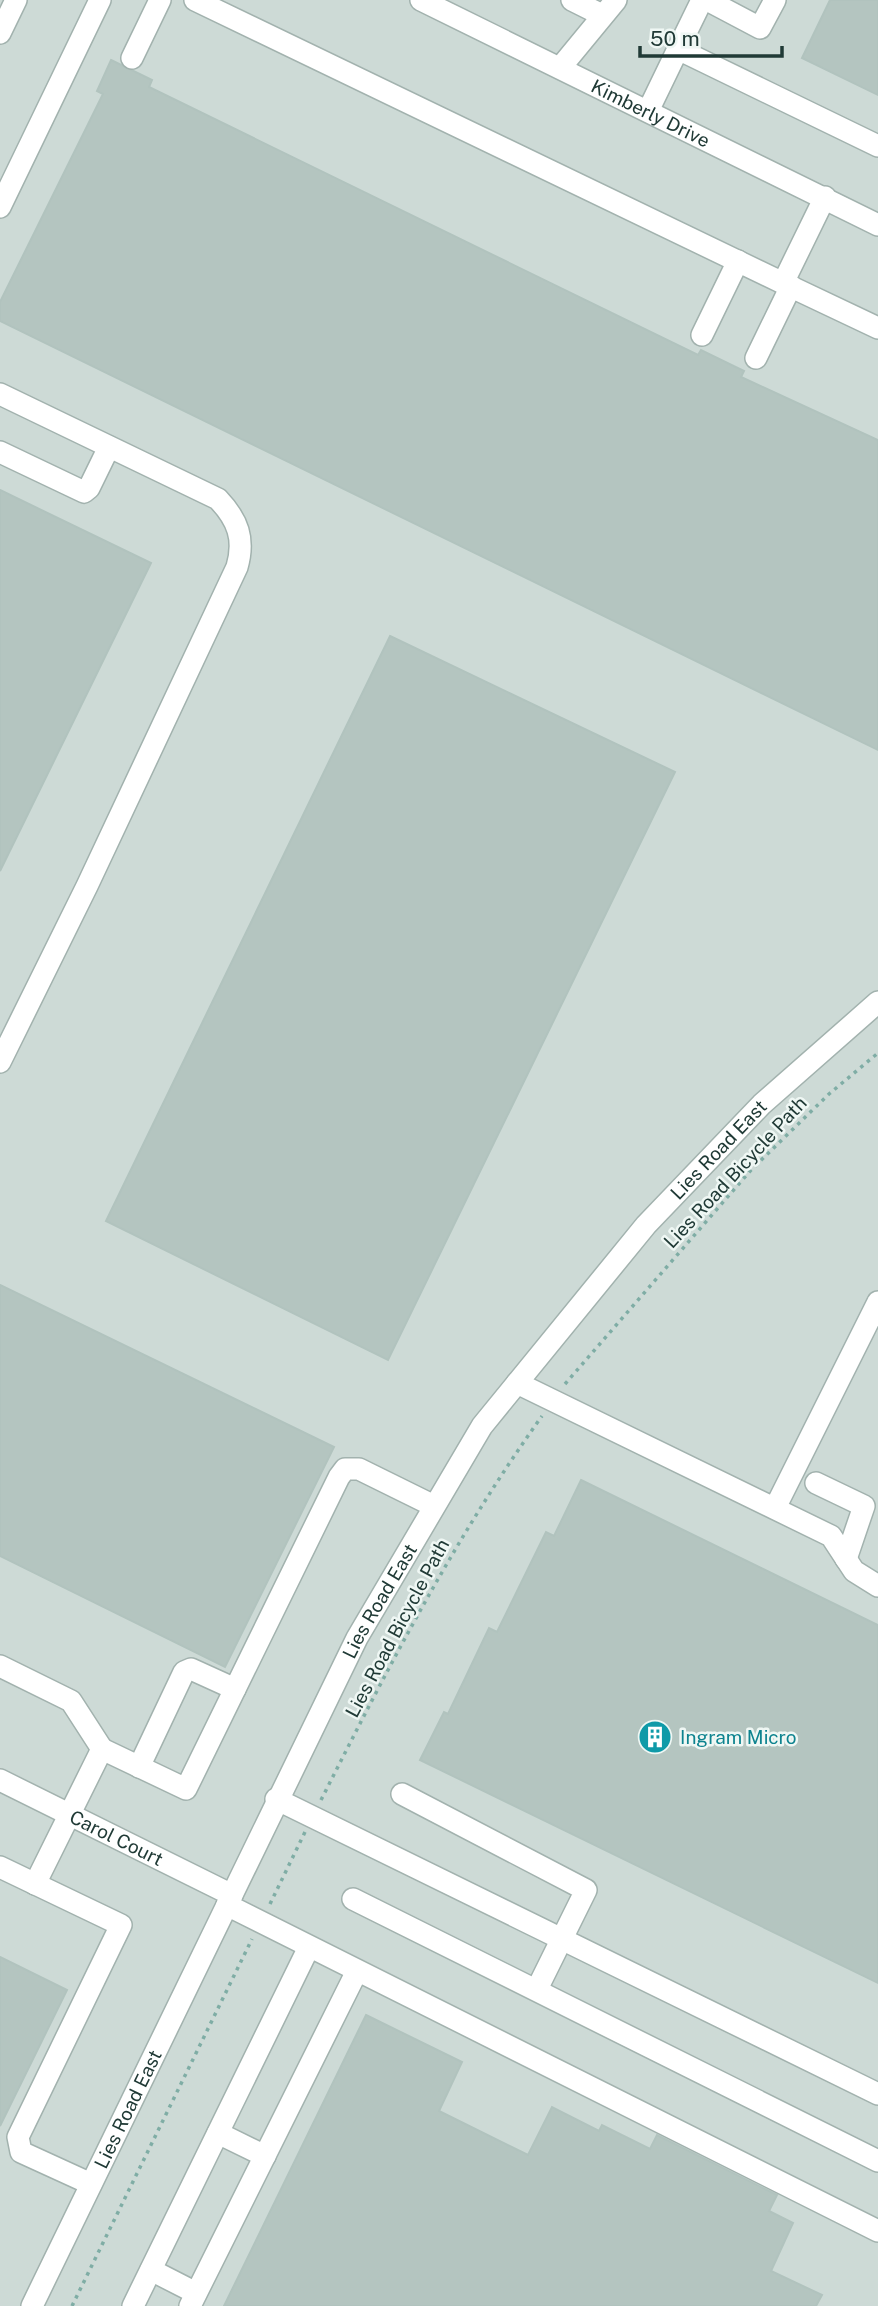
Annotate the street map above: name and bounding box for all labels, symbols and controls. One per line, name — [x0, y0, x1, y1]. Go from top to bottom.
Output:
scale bar — [640, 14, 782, 58]
text: 50 m — [650, 26, 700, 51]
street label: Kimberly Drive — [588, 75, 714, 152]
street label: Lies Road Bicycle Path — [659, 1092, 811, 1252]
street label: Lies Road East — [666, 1095, 771, 1204]
street label: Lies Road Bicycle Path — [341, 1535, 453, 1721]
street label: Lies Road East — [338, 1540, 421, 1662]
building icon: Ingram Micro — [636, 1718, 674, 1756]
place label: Ingram Micro — [680, 1726, 797, 1748]
street label: Carol Court — [66, 1805, 167, 1870]
street label: Lies Road East — [90, 2046, 166, 2172]

